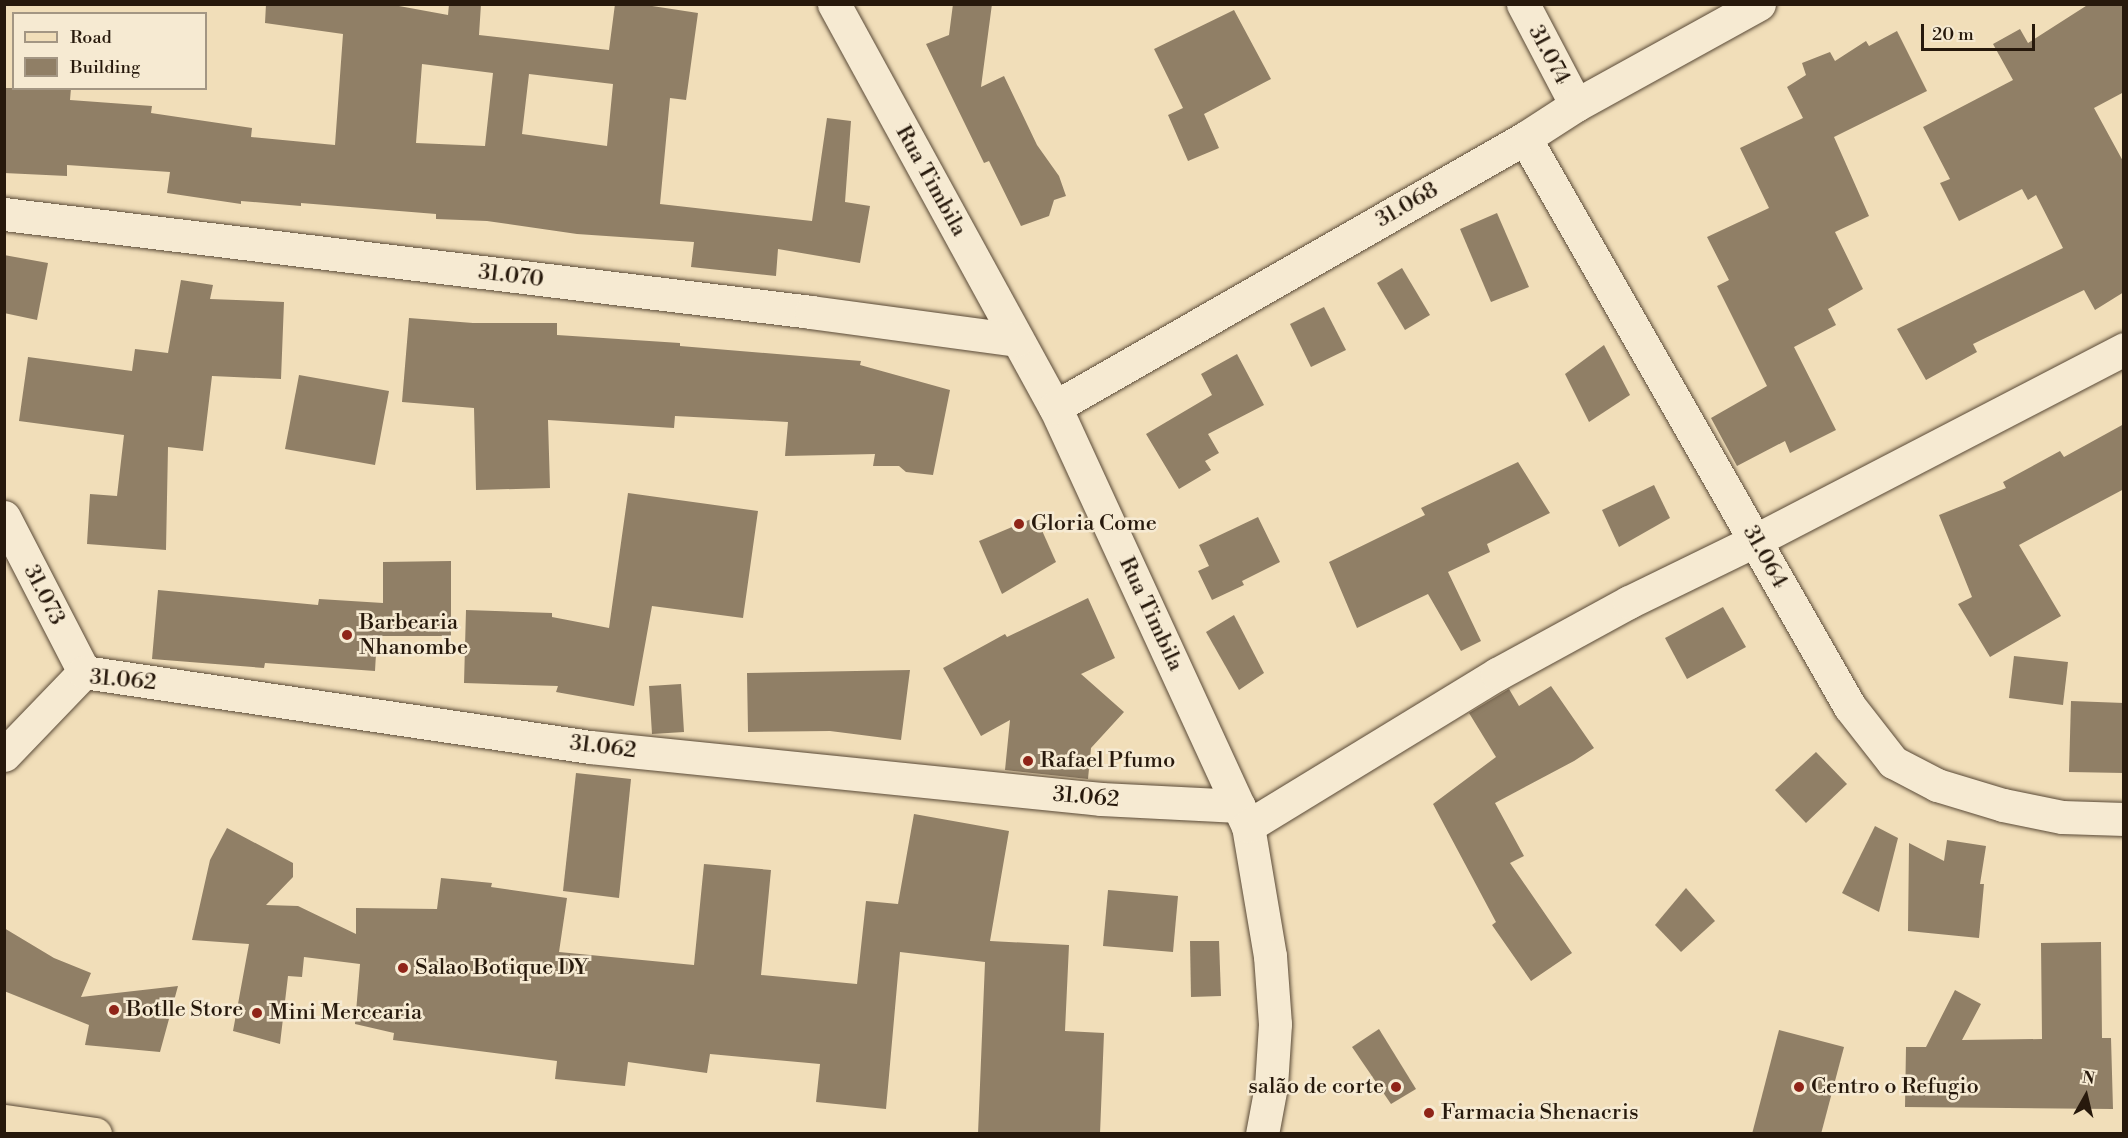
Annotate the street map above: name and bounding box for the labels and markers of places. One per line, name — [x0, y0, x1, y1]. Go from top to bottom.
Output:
place label: Gloria Come — [1031, 511, 1157, 537]
marker: Gloria Come — [1012, 517, 1026, 531]
place label: Barbearia Nhanombe — [359, 609, 468, 660]
marker: Barbearia Nhanombe — [340, 628, 354, 642]
place label: Rafael Pfumo — [1040, 748, 1175, 774]
marker: Rafael Pfumo — [1021, 754, 1035, 768]
place label: Salao Botique DY — [415, 955, 588, 981]
marker: Salao Botique DY — [396, 961, 410, 975]
place label: Botlle Store — [126, 997, 243, 1023]
place label: Mini Mercearia — [269, 1000, 422, 1026]
marker: Botlle Store — [107, 1003, 121, 1017]
marker: Mini Mercearia — [250, 1006, 264, 1020]
place label: salão de corte — [1248, 1074, 1384, 1100]
place label: Centro o Refugio — [1811, 1074, 1979, 1100]
marker: salão de corte — [1389, 1080, 1403, 1094]
marker: Centro o Refugio — [1792, 1080, 1806, 1094]
place label: Farmacia Shenacris — [1441, 1100, 1639, 1126]
marker: Farmacia Shenacris — [1422, 1106, 1436, 1120]

